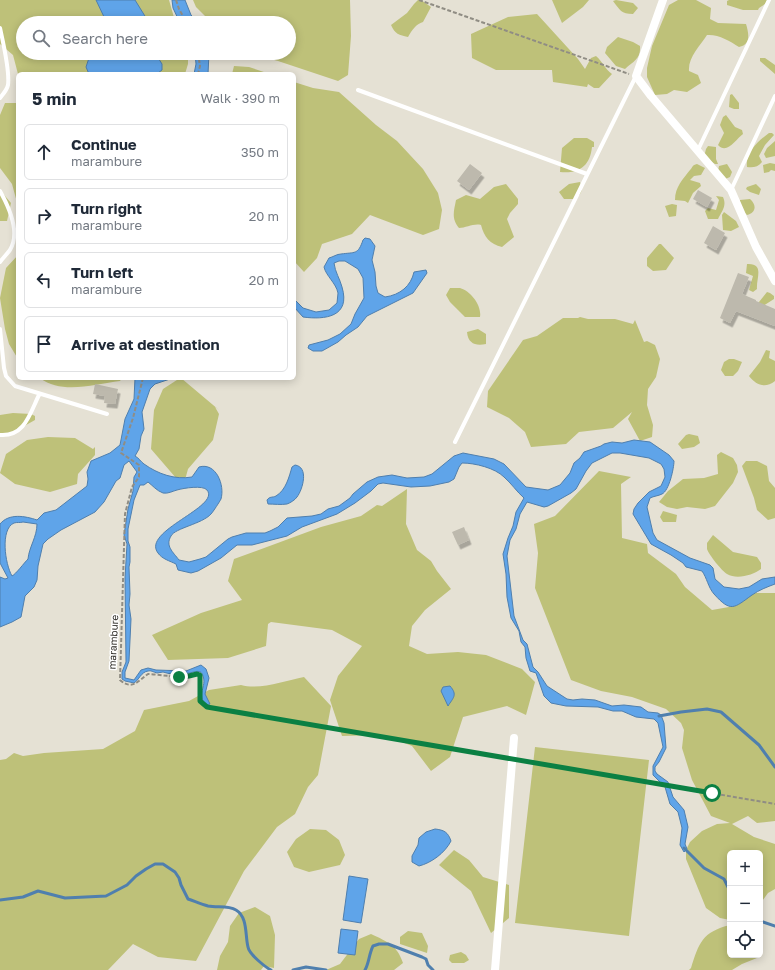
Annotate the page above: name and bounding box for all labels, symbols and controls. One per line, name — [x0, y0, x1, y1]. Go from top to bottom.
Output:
search box — [16, 16, 296, 60]
icon: search — [30, 27, 52, 49]
text: Search here — [62, 29, 148, 47]
text: 5 min — [32, 88, 76, 109]
text: Walk · 390 m — [201, 90, 280, 106]
text: Continue — [71, 135, 137, 153]
icon: ahead — [33, 141, 55, 163]
text: 350 m — [241, 144, 279, 160]
text: marambure — [71, 153, 142, 169]
text: Turn right — [71, 199, 142, 217]
icon: right — [33, 205, 55, 227]
text: 20 m — [249, 208, 279, 224]
text: marambure — [71, 217, 142, 233]
text: Turn left — [71, 263, 133, 281]
icon: left — [33, 269, 55, 291]
text: 20 m — [249, 272, 279, 288]
text: marambure — [71, 281, 142, 297]
icon: arrive — [33, 333, 55, 355]
text: Arrive at destination — [71, 335, 220, 353]
street label: marambure — [106, 614, 120, 670]
route end — [170, 668, 188, 686]
route start — [703, 784, 721, 802]
map controls — [727, 850, 763, 958]
button: + — [727, 850, 763, 886]
button: − — [727, 886, 763, 922]
button: locate — [727, 922, 763, 958]

